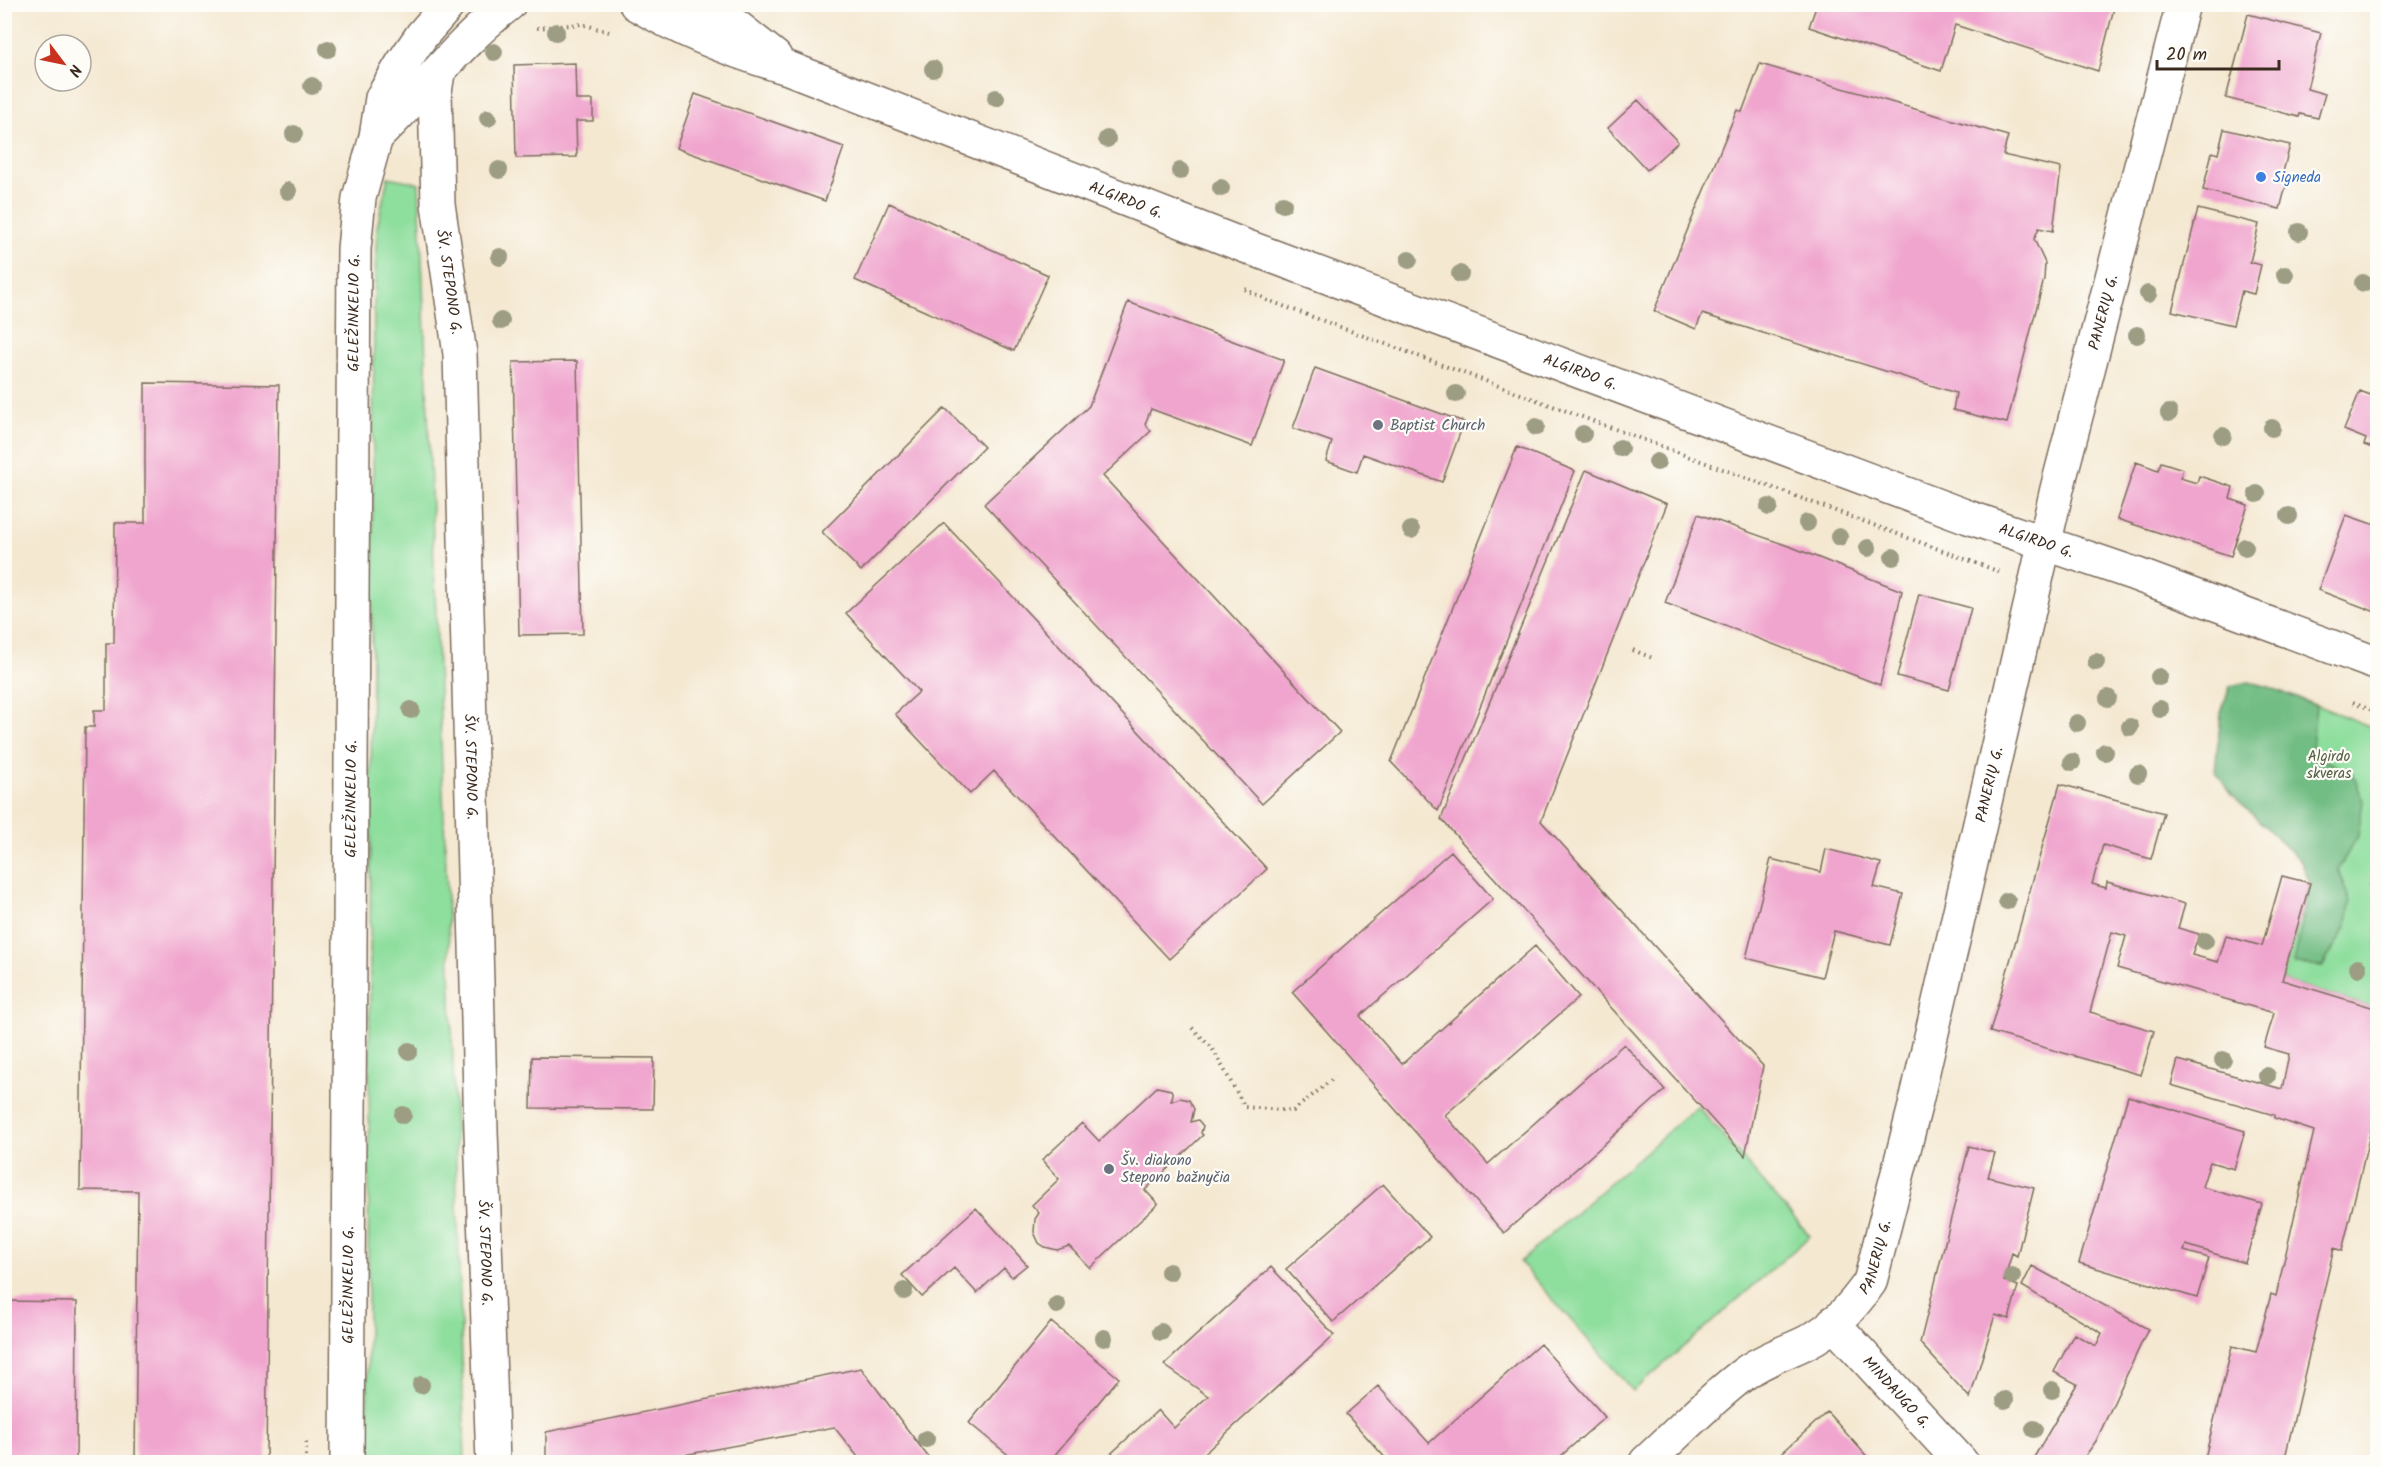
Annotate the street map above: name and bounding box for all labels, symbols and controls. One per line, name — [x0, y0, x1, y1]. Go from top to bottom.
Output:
north arrow — [33, 33, 93, 93]
scale bar — [2157, 33, 2278, 71]
text: 20 m — [2166, 41, 2207, 70]
text: N — [61, 59, 88, 81]
place label: Signeda — [2273, 166, 2321, 190]
marker: Signeda — [2254, 170, 2268, 184]
street label: ALGIRDO G. — [1085, 175, 1166, 226]
street label: ŠV. STEPONO G. — [429, 228, 468, 336]
street label: GELEŽINKELIO G. — [342, 254, 367, 372]
street label: PANERIŲ G. — [2083, 272, 2125, 353]
street label: ALGIRDO G. — [1540, 348, 1621, 398]
place label: Baptist Church — [1390, 414, 1485, 438]
marker: Baptist Church — [1371, 418, 1385, 432]
street label: ALGIRDO G. — [1995, 517, 2076, 565]
street label: ŠV. STEPONO G. — [457, 714, 484, 820]
street label: GELEŽINKELIO G. — [339, 740, 364, 858]
street label: PANERIŲ G. — [1970, 745, 2010, 825]
park label: Algirdo skveras — [2307, 745, 2352, 786]
place label: Šv. diakono Stepono bažnyčia — [1121, 1149, 1230, 1190]
marker: Šv. diakono Stepono bažnyčia — [1102, 1162, 1116, 1176]
street label: ŠV. STEPONO G. — [471, 1200, 498, 1306]
street label: PANERIŲ G. — [1854, 1217, 1898, 1300]
street label: GELEŽINKELIO G. — [337, 1226, 361, 1344]
street label: MINDAUGO G. — [1856, 1351, 1936, 1435]

